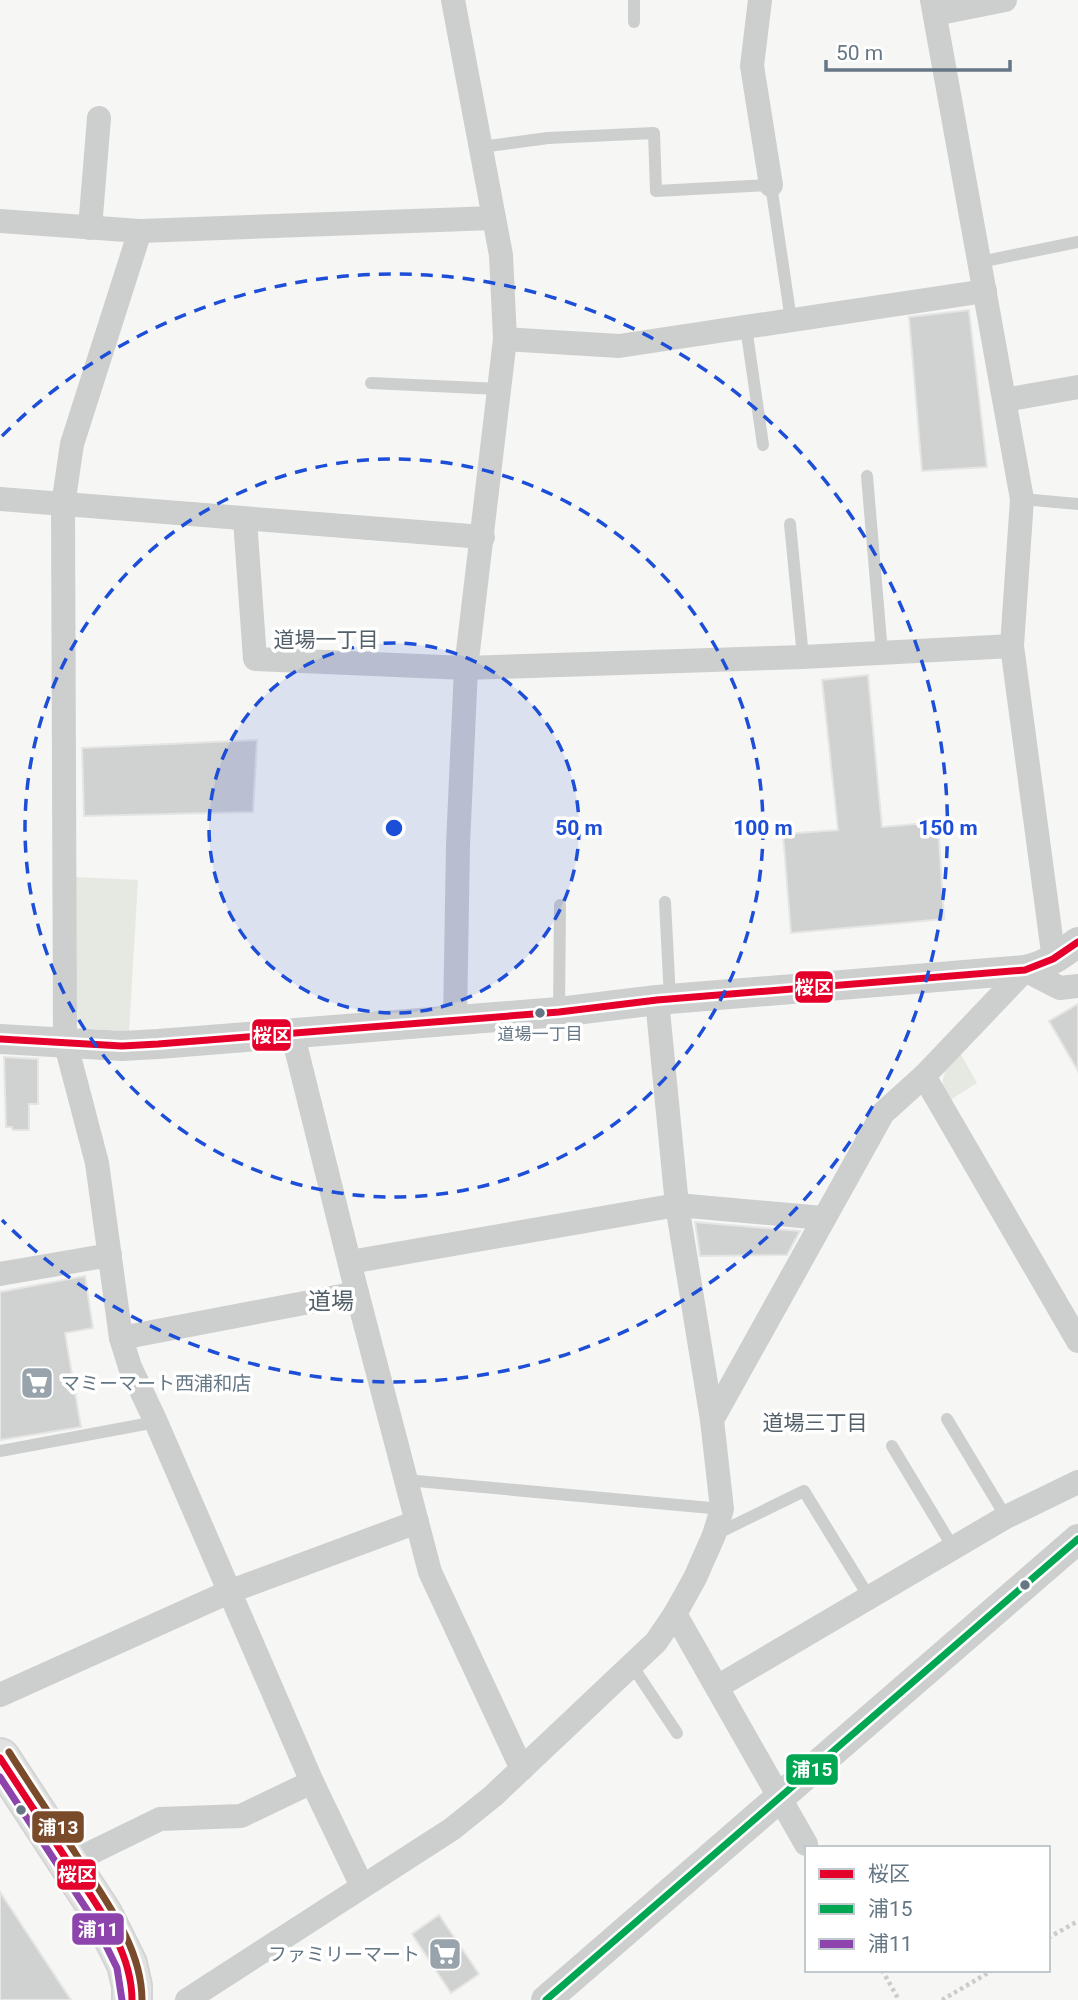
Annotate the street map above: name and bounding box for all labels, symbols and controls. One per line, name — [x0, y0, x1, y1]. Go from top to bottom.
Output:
scale bar — [826, 28, 1010, 72]
text: 50 m — [836, 41, 883, 65]
district label: 道場一丁目 — [274, 628, 379, 652]
centre of rings — [382, 816, 406, 840]
text: 50 m — [555, 816, 603, 840]
text: 100 m — [733, 816, 793, 840]
text: 150 m — [918, 816, 978, 840]
line badge: 桜区 — [794, 970, 834, 1004]
text: 桜区 — [795, 976, 833, 999]
marker: 道場一丁目 — [533, 1006, 547, 1020]
line badge: 桜区 — [251, 1018, 292, 1052]
text: 桜区 — [253, 1024, 291, 1047]
place label: 道場一丁目 — [498, 1024, 583, 1044]
district label: 道場 — [308, 1288, 354, 1315]
supermarket icon: マミーマート西浦和店 — [18, 1364, 56, 1402]
place label: マミーマート西浦和店 — [61, 1372, 251, 1395]
district label: 道場三丁目 — [763, 1411, 868, 1435]
unlabelled marker — [1018, 1578, 1032, 1592]
line badge: 浦15 — [785, 1753, 839, 1786]
text: 浦15 — [792, 1758, 832, 1781]
unlabelled marker — [14, 1803, 28, 1817]
line badge: 浦13 — [31, 1810, 85, 1844]
text: 浦13 — [38, 1816, 78, 1839]
legend — [805, 1846, 1050, 1972]
line badge: 桜区 — [56, 1858, 97, 1891]
text: 桜区 — [868, 1862, 910, 1886]
text: 桜区 — [58, 1863, 96, 1886]
text: 浦15 — [868, 1897, 913, 1921]
line badge: 浦11 — [71, 1912, 125, 1946]
text: 浦11 — [78, 1918, 118, 1941]
text: 浦11 — [868, 1932, 913, 1956]
supermarket icon: ファミリーマート — [426, 1935, 464, 1973]
place label: ファミリーマート — [268, 1943, 420, 1966]

